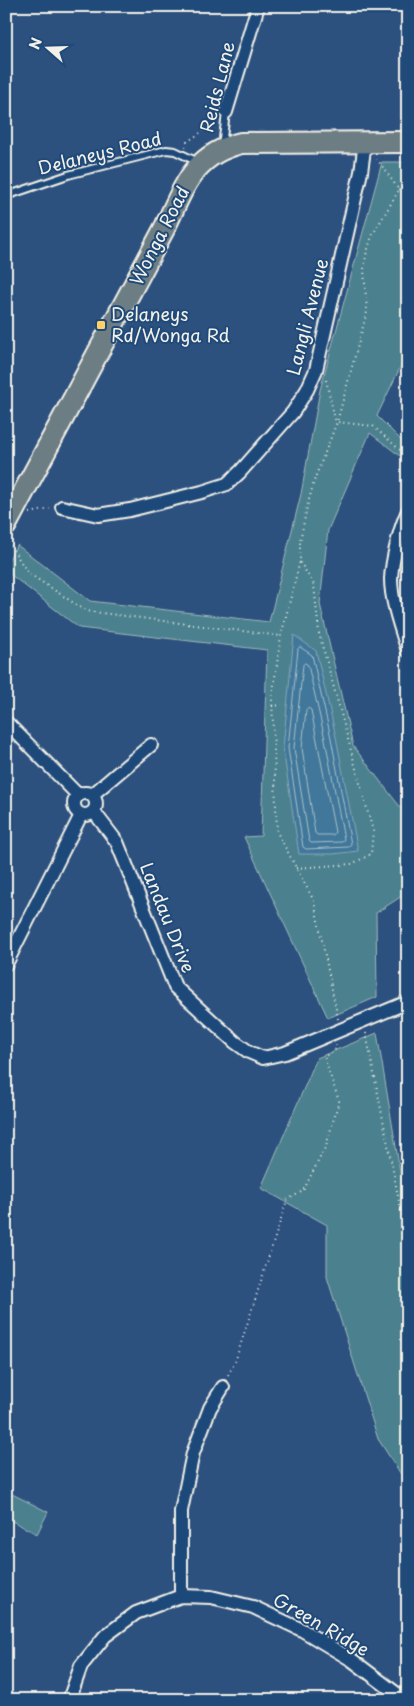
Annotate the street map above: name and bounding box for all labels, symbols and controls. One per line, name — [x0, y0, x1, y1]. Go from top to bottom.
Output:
north arrow — [22, 22, 72, 72]
text: N — [24, 35, 47, 52]
street label: Reids Lane — [192, 38, 241, 135]
street label: Delaneys Road — [35, 124, 164, 181]
street label: Wonga Road — [122, 181, 195, 290]
street label: Langli Avenue — [279, 255, 334, 378]
place label: Delaneys Rd/Wonga Rd — [111, 300, 230, 348]
marker: Delaneys Rd/Wonga Rd — [95, 319, 107, 331]
street label: Landau Drive — [134, 858, 203, 977]
street label: Green Ridge — [269, 1585, 375, 1662]

